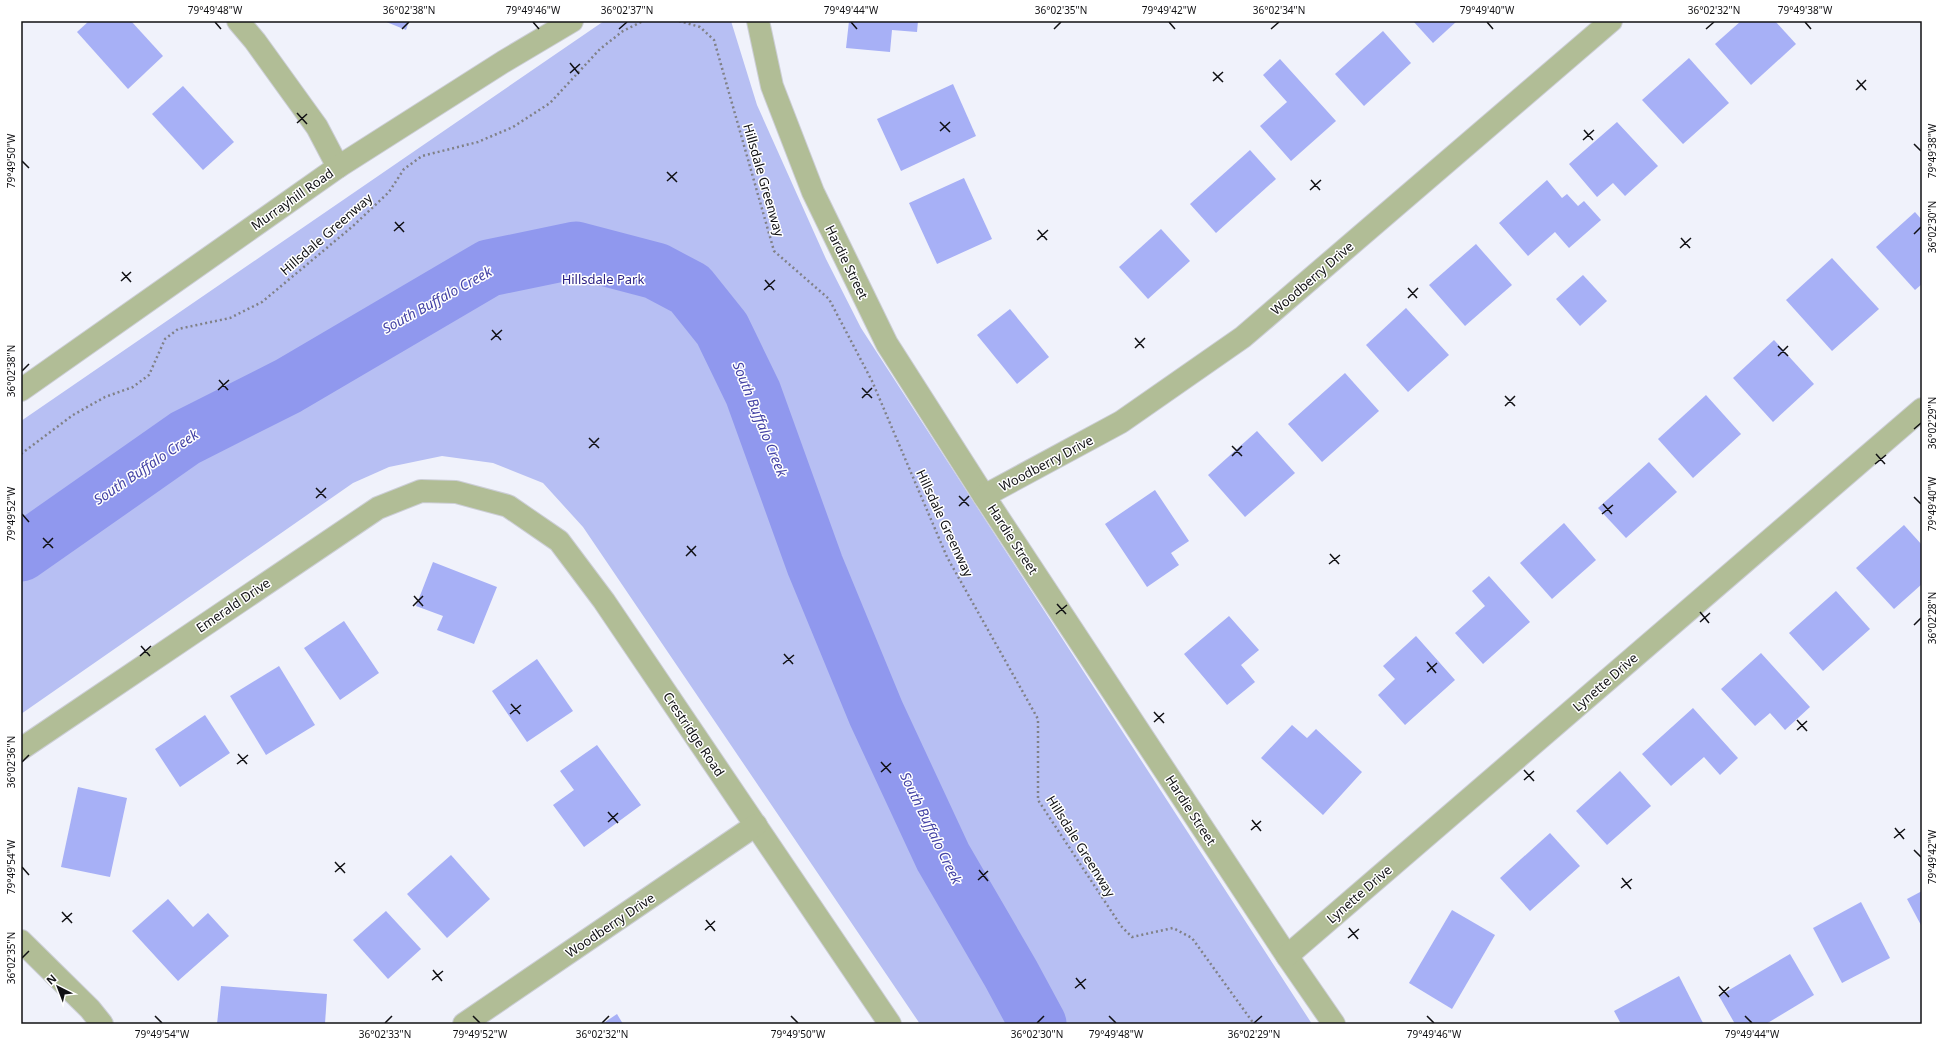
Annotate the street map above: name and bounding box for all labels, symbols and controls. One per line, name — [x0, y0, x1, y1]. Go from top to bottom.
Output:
text: 79°49'48"W — [188, 3, 243, 17]
text: 36°02'38"N — [383, 3, 435, 17]
text: 79°49'46"W — [506, 3, 561, 17]
text: 36°02'37"N — [601, 3, 653, 17]
text: 79°49'44"W — [824, 3, 879, 17]
text: 36°02'35"N — [1035, 3, 1087, 17]
text: 79°49'42"W — [1142, 3, 1197, 17]
text: 36°02'34"N — [1253, 3, 1305, 17]
text: 79°49'40"W — [1460, 3, 1515, 17]
text: 36°02'32"N — [1688, 3, 1740, 17]
text: 79°49'38"W — [1778, 3, 1833, 17]
street label: Hillsdale Greenway — [739, 121, 789, 239]
text: 79°49'38"W — [1925, 123, 1939, 178]
text: 79°49'50"W — [4, 133, 18, 188]
street label: Murrayhill Road — [247, 164, 337, 234]
street label: Hillsdale Greenway — [276, 189, 376, 279]
text: 36°02'30"N — [1925, 201, 1939, 253]
street label: Hardie Street — [821, 222, 873, 302]
street label: Woodberry Drive — [1267, 237, 1357, 319]
water label: South Buffalo Creek — [379, 261, 496, 338]
park label: Hillsdale Park — [562, 270, 644, 288]
text: 36°02'38"N — [4, 345, 18, 397]
water label: South Buffalo Creek — [729, 359, 793, 480]
text: 36°02'29"N — [1925, 397, 1939, 449]
water label: South Buffalo Creek — [90, 424, 203, 509]
street label: Woodberry Drive — [996, 431, 1096, 495]
street label: Hillsdale Greenway — [912, 466, 978, 580]
text: 79°49'40"W — [1925, 476, 1939, 531]
text: 79°49'52"W — [4, 486, 18, 541]
street label: Hardie Street — [984, 500, 1043, 578]
street label: Emerald Drive — [192, 573, 274, 637]
text: 36°02'28"N — [1925, 592, 1939, 644]
street label: Lynette Drive — [1569, 649, 1641, 715]
street label: Crestridge Road — [659, 688, 729, 780]
text: 36°02'36"N — [4, 736, 18, 788]
water label: South Buffalo Creek — [896, 769, 967, 888]
street label: Hardie Street — [1162, 771, 1221, 849]
street label: Hillsdale Greenway — [1042, 792, 1120, 901]
text: 79°49'42"W — [1925, 829, 1939, 884]
text: 79°49'54"W — [4, 839, 18, 894]
street label: Lynette Drive — [1323, 861, 1395, 927]
street label: Woodberry Drive — [562, 889, 658, 961]
text: 36°02'35"N — [4, 932, 18, 984]
north arrow — [38, 967, 78, 1007]
text: N — [43, 971, 59, 988]
text: 79°49'54"W — [135, 1027, 190, 1041]
text: 36°02'33"N — [359, 1027, 411, 1041]
text: 79°49'52"W — [453, 1027, 508, 1041]
text: 36°02'32"N — [576, 1027, 628, 1041]
text: 79°49'50"W — [771, 1027, 826, 1041]
text: 36°02'30"N — [1011, 1027, 1063, 1041]
text: 79°49'48"W — [1089, 1027, 1144, 1041]
text: 36°02'29"N — [1228, 1027, 1280, 1041]
text: 79°49'46"W — [1407, 1027, 1462, 1041]
text: 79°49'44"W — [1725, 1027, 1780, 1041]

